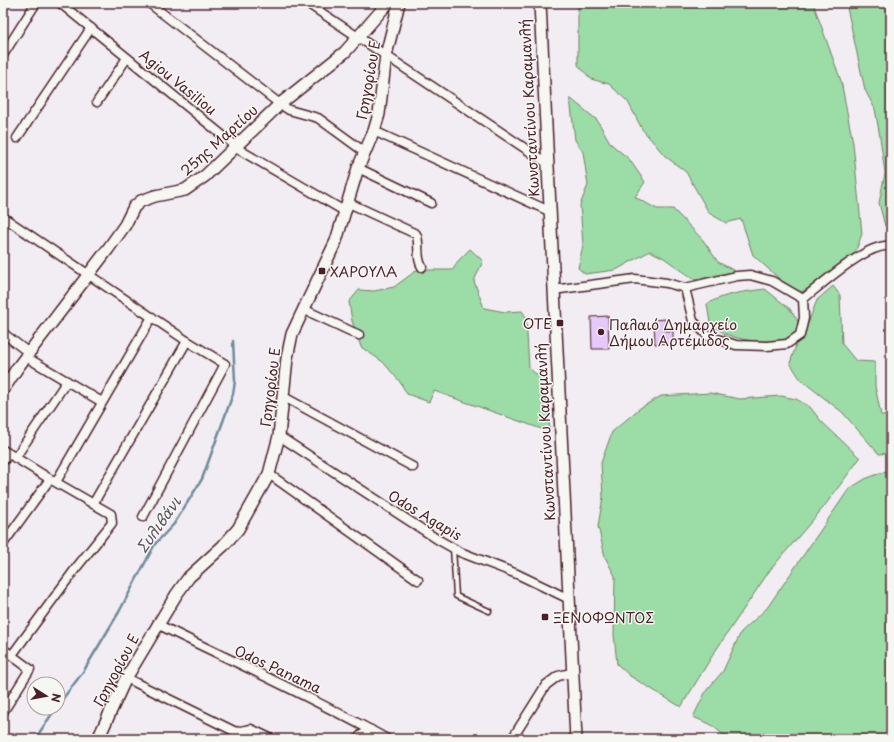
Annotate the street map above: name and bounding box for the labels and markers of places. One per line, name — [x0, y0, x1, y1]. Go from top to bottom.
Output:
place label: ΧΑΡΟΥΛΑ — [330, 261, 397, 282]
marker: ΧΑΡΟΥΛΑ — [317, 266, 327, 276]
place label: ΟΤΕ — [523, 313, 552, 334]
place label: Παλαιό Δημαρχείο Δήμου Αρτέμιδος — [609, 314, 737, 351]
marker: ΟΤΕ — [555, 318, 565, 328]
marker: Παλαιό Δημαρχείο Δήμου Αρτέμιδος — [596, 327, 606, 337]
place label: ΞΕΝΟΦΩΝΤΟΣ — [553, 607, 654, 628]
marker: ΞΕΝΟΦΩΝΤΟΣ — [540, 612, 550, 622]

